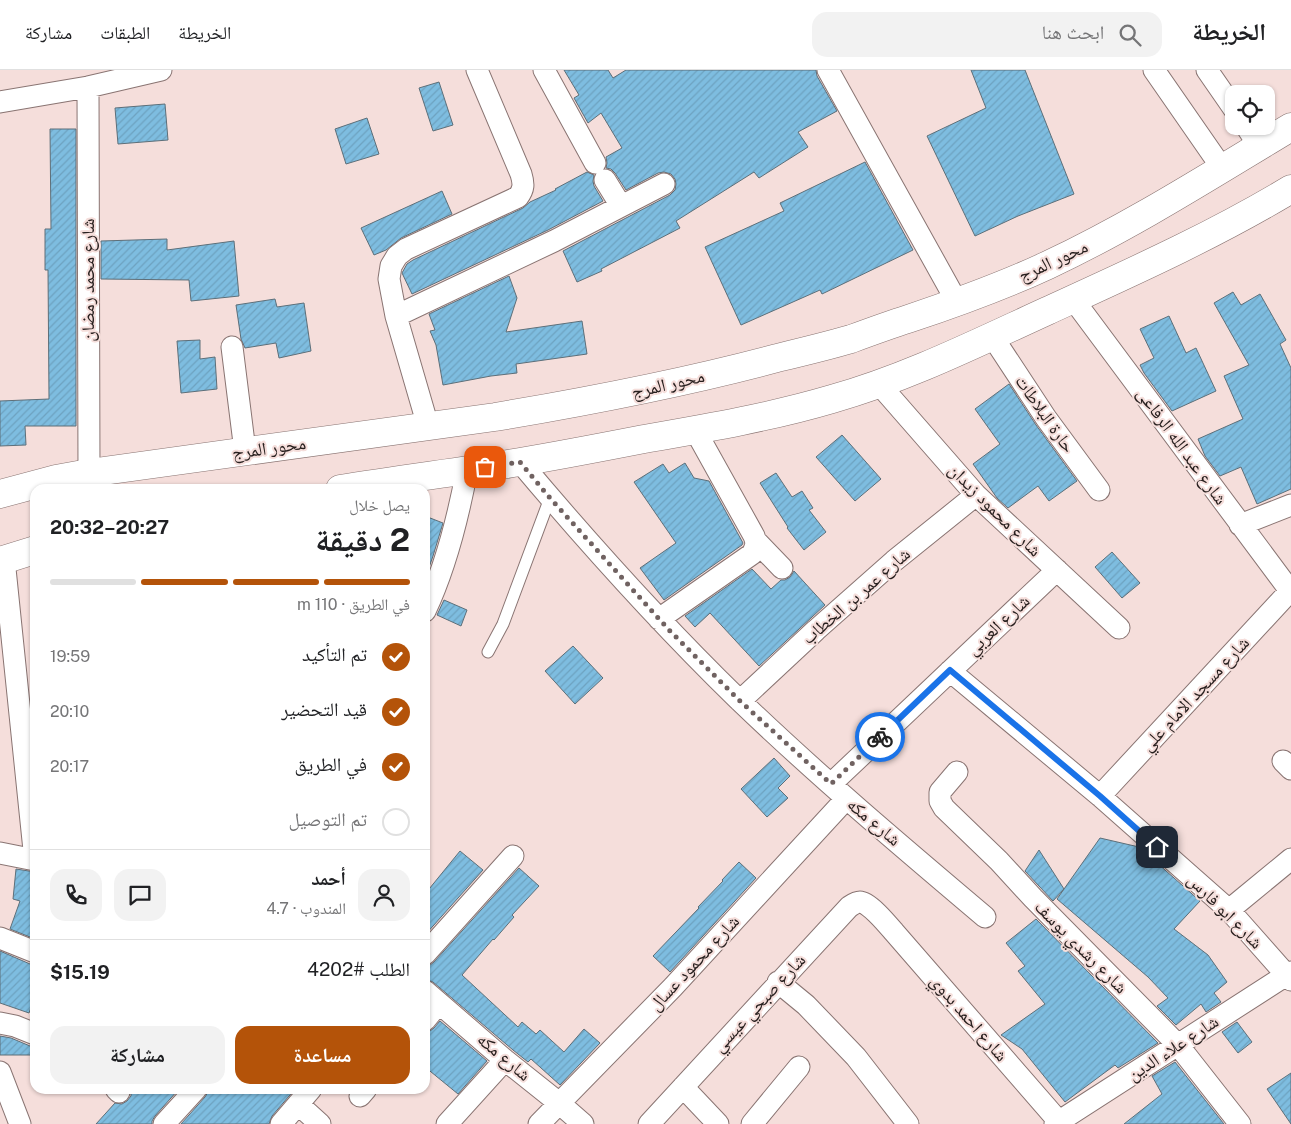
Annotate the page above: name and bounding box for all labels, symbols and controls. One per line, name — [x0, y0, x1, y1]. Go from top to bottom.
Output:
search box — [812, 12, 1162, 57]
text: الخريطة — [1192, 17, 1266, 45]
text: ابحث هنا — [1042, 21, 1104, 43]
icon: search — [1116, 21, 1144, 49]
text: مشاركة — [25, 22, 72, 43]
text: الطبقات — [100, 22, 150, 43]
text: الخريطة — [178, 22, 231, 43]
map controls — [1225, 85, 1275, 135]
button: locate — [1225, 85, 1275, 135]
street label: شارع محمد رمضان — [77, 218, 99, 342]
street label: محور المرج — [1015, 235, 1092, 288]
street label: محور المرج — [629, 365, 707, 404]
street label: حارة البلاطات — [1011, 371, 1080, 457]
street label: شارع عبد الله الرفاعى — [1132, 383, 1232, 509]
street label: محور المرج — [231, 432, 307, 465]
pin — [464, 446, 506, 488]
icon: bag — [471, 453, 499, 481]
street label: شارع محمود زيدان — [944, 459, 1046, 561]
text: يصل خلال — [349, 496, 410, 515]
text: 20:27–20:32 — [50, 516, 169, 538]
text: 2 دقيقة — [315, 521, 410, 558]
street label: شارع عمر بن الخطاب — [797, 543, 915, 649]
street label: شارع العربي — [962, 590, 1037, 663]
text: في الطريق · 110 m — [297, 595, 410, 614]
street label: شارع مسجد الامام علي — [1136, 632, 1256, 758]
text: تم التأكيد — [302, 643, 367, 665]
icon: check — [382, 643, 410, 671]
text: 19:59 — [50, 647, 90, 666]
text: قيد التحضير — [281, 698, 367, 720]
icon: check — [382, 698, 410, 726]
text: 20:10 — [50, 702, 89, 721]
courier — [855, 712, 905, 762]
icon: bike — [866, 723, 894, 751]
text: في الطريق — [294, 753, 367, 775]
icon: check — [382, 753, 410, 781]
text: 20:17 — [50, 757, 89, 776]
street label: شارع مكه — [843, 793, 905, 851]
text: تم التوصيل — [289, 808, 367, 830]
pin — [1136, 826, 1178, 868]
icon: home — [1143, 833, 1171, 861]
text: أحمد — [311, 867, 346, 889]
button: phone — [50, 869, 102, 921]
button: chat — [114, 869, 166, 921]
button: person — [358, 869, 410, 921]
street label: شارع ابو فارس — [1183, 869, 1267, 953]
street label: شارع رشدي يوسف — [1027, 896, 1132, 1001]
text: المندوب · 4.7 — [266, 899, 346, 918]
street label: شارع محمود عسال — [644, 911, 744, 1015]
street label: شارع صبحي عيسي — [708, 949, 813, 1059]
text: الطلب #4202 — [307, 958, 410, 980]
text: $15.19 — [50, 961, 110, 983]
street label: شارع احمد بدوي — [923, 970, 1013, 1068]
street label: شارع علاء الدين — [1123, 1010, 1223, 1086]
button: مشاركة — [50, 1026, 225, 1084]
button: مساعدة — [235, 1026, 410, 1084]
street label: شارع مكه — [473, 1028, 535, 1086]

